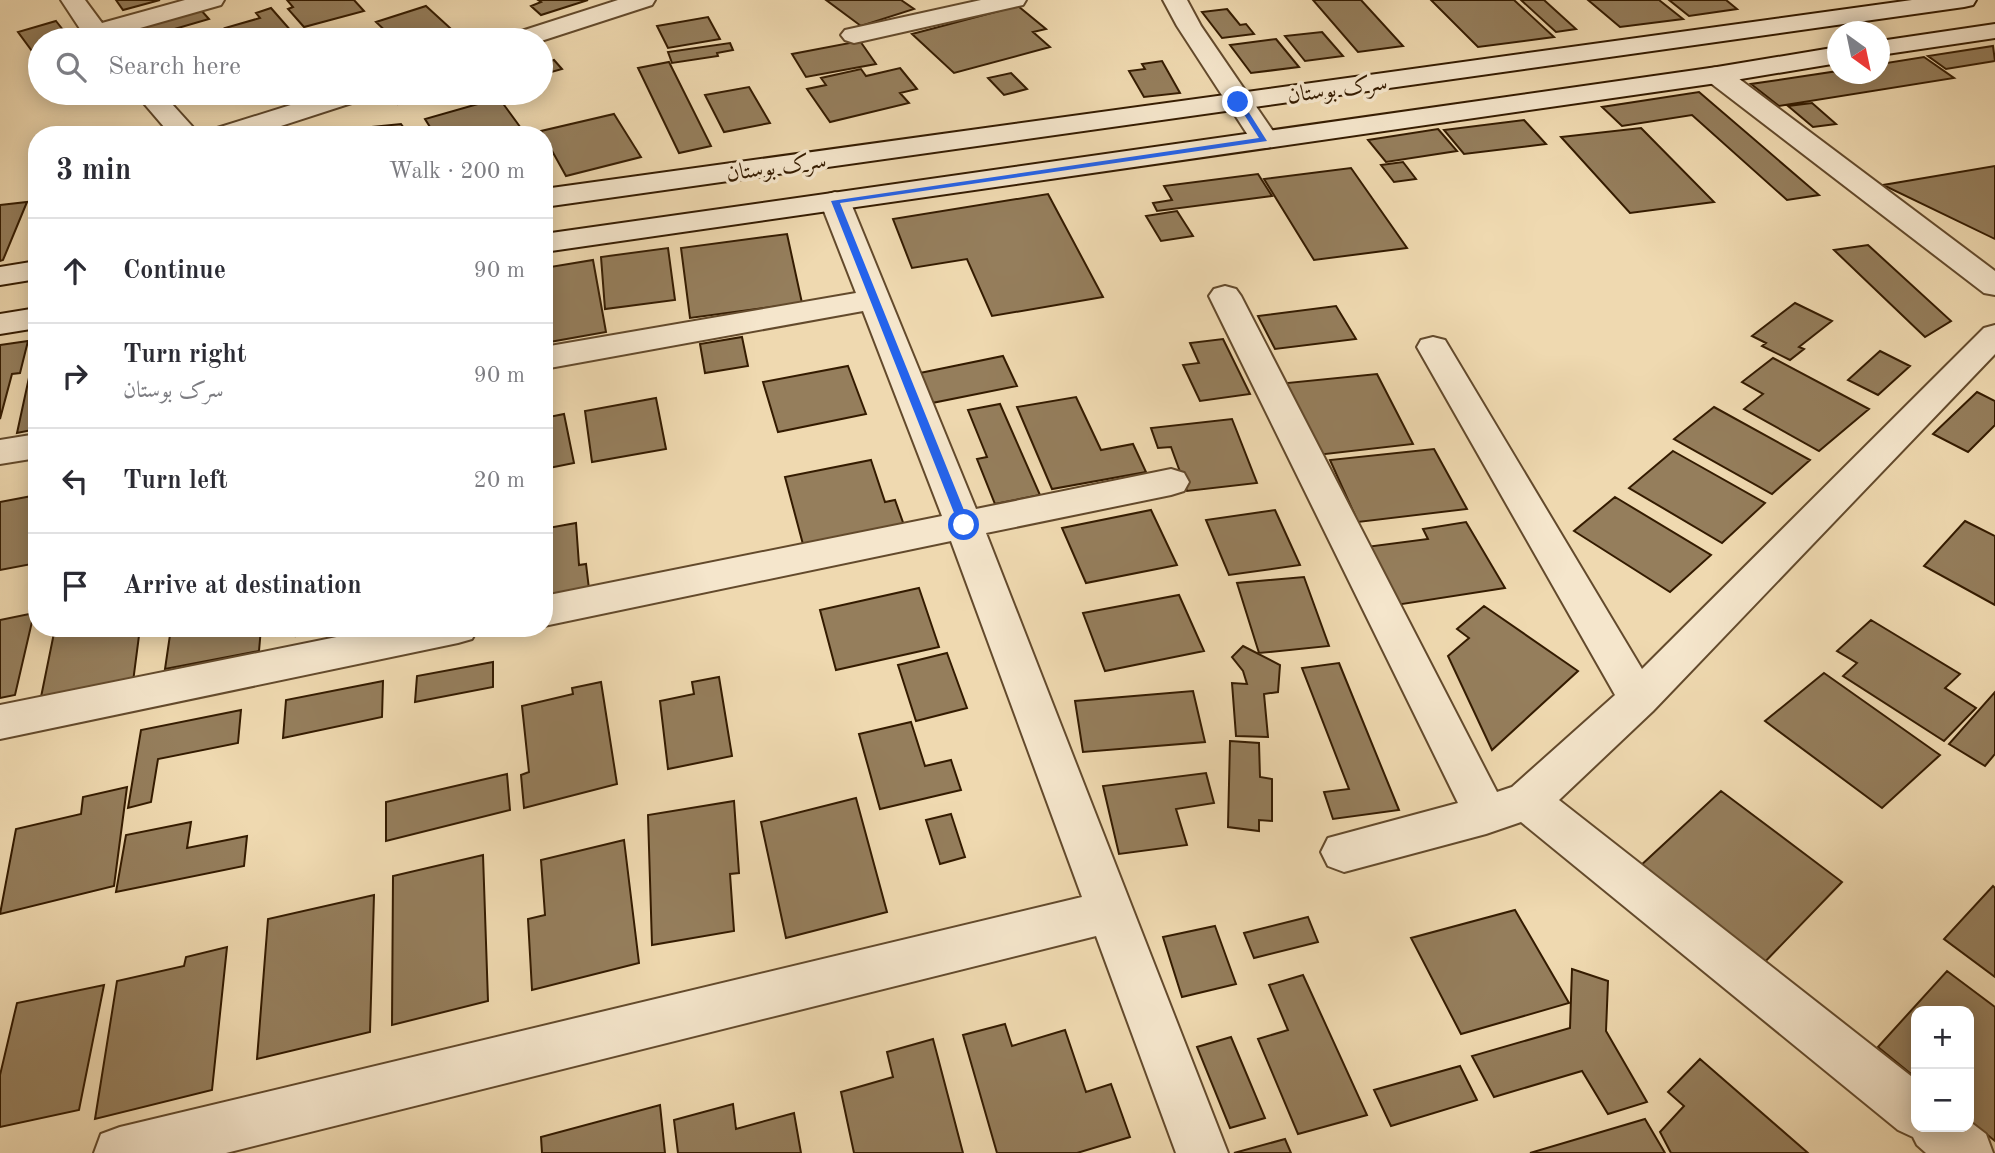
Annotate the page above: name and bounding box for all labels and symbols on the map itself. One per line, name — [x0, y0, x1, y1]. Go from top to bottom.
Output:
north arrow — [1827, 21, 1890, 84]
street label: سرک بوستان — [1286, 71, 1389, 111]
route end — [1222, 86, 1253, 117]
street label: سرک بوستان — [725, 149, 828, 189]
route start — [948, 509, 979, 540]

